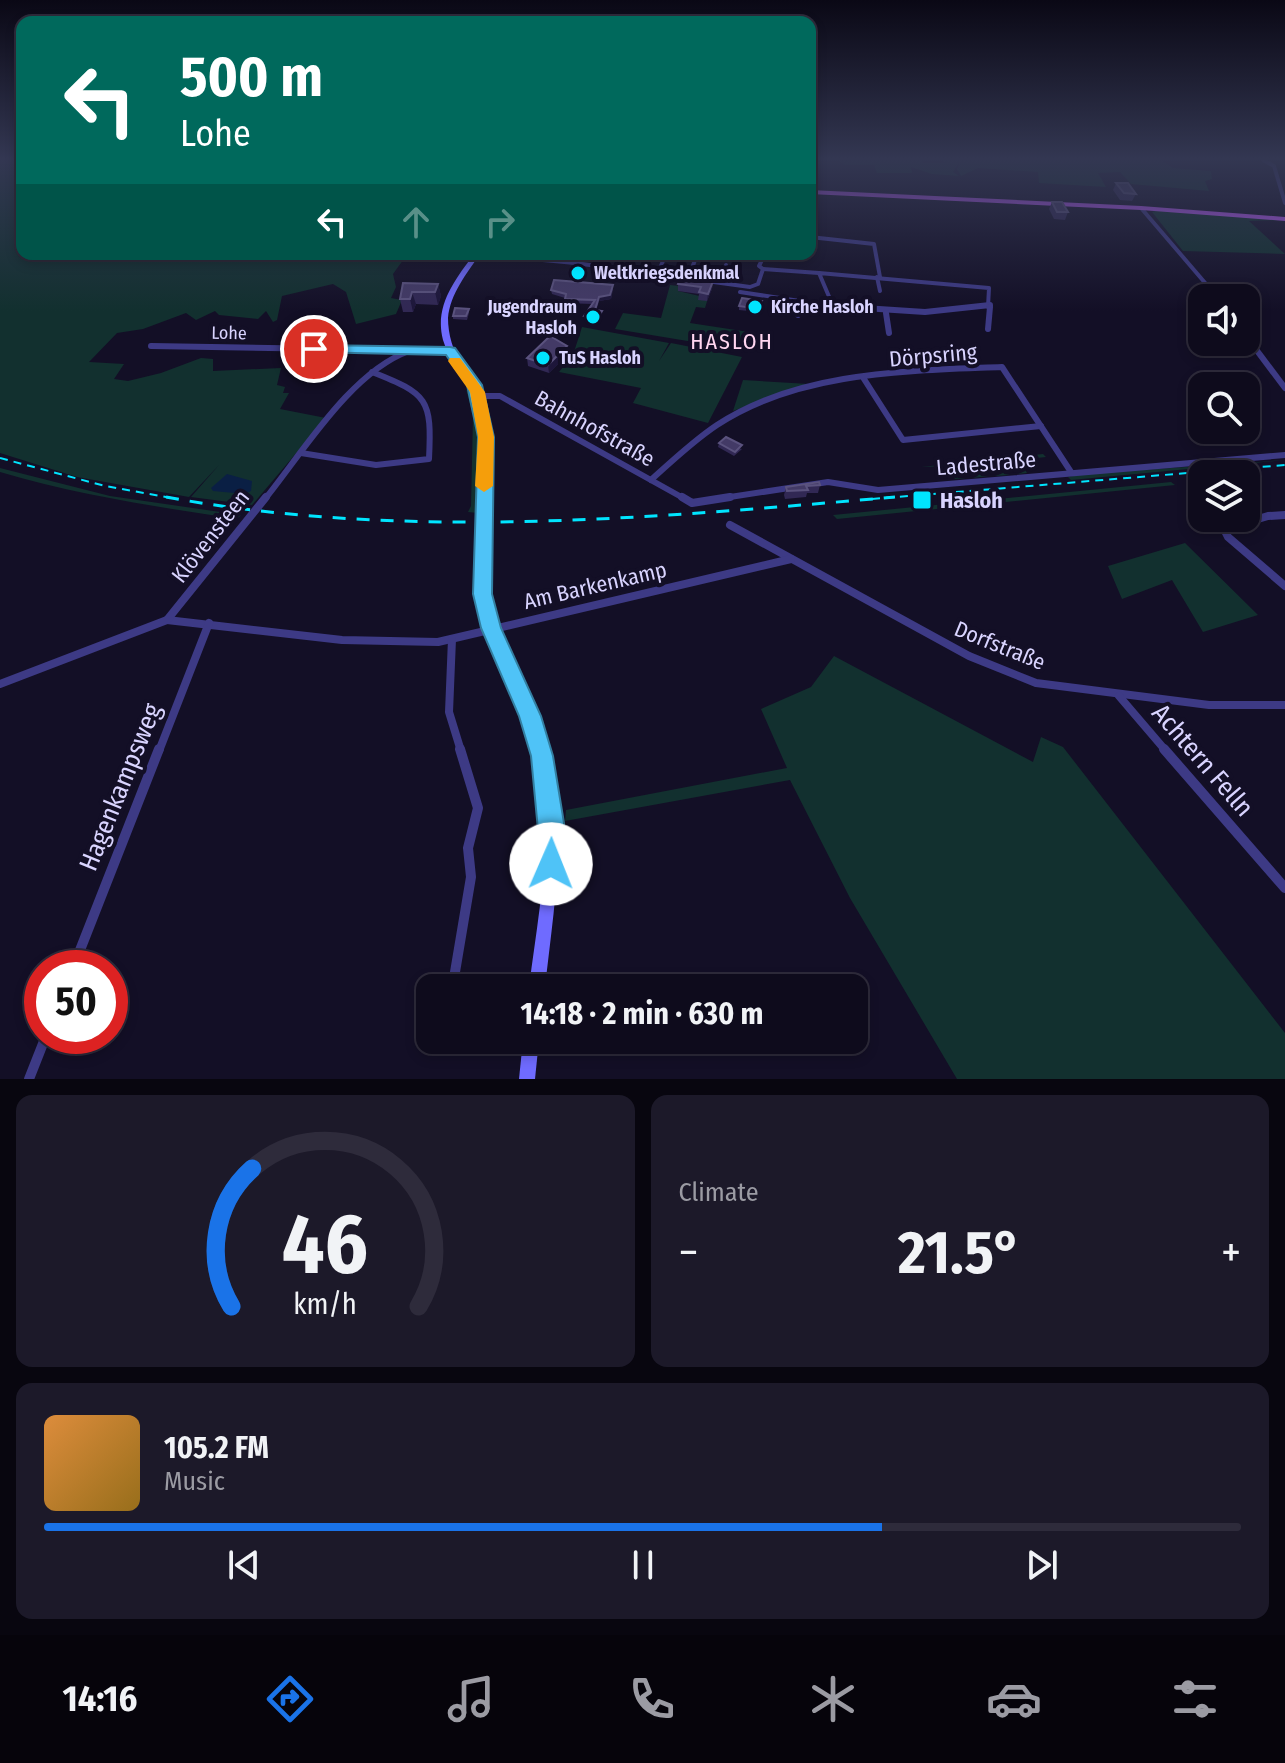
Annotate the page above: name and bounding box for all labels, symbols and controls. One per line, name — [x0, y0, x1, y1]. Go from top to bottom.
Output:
text: 500 m — [180, 44, 323, 111]
icon: left — [48, 48, 152, 152]
text: Lohe — [180, 112, 251, 156]
icon: left — [310, 200, 354, 244]
icon: ahead — [394, 200, 438, 244]
icon: right — [478, 200, 522, 244]
place label: Weltkriegsdenkmal — [594, 262, 739, 284]
marker: Weltkriegsdenkmal — [569, 264, 587, 282]
map controls — [1188, 284, 1260, 532]
button: sound — [1188, 284, 1260, 356]
place label: Jugendraum Hasloh — [486, 296, 577, 339]
place label: Kirche Hasloh — [771, 296, 874, 318]
marker: Kirche Hasloh — [746, 298, 764, 316]
marker: Jugendraum Hasloh — [584, 308, 602, 326]
pin — [280, 315, 348, 383]
street label: Lohe — [211, 322, 247, 344]
icon: arrive — [292, 327, 336, 371]
district label: HASLOH — [690, 328, 774, 355]
street label: Dörpsring — [888, 338, 979, 373]
place label: TuS Hasloh — [559, 347, 641, 369]
marker: TuS Hasloh — [534, 349, 552, 367]
button: search — [1188, 372, 1260, 444]
street label: Bahnhofstraße — [530, 384, 659, 472]
street label: Ladestraße — [935, 446, 1037, 481]
button: layers — [1188, 460, 1260, 532]
street label: Klövensteen — [166, 484, 255, 588]
place label: Hasloh — [940, 487, 1003, 514]
marker: Hasloh — [911, 489, 933, 511]
street label: Am Barkenkamp — [521, 556, 669, 615]
street label: Dorfstraße — [950, 615, 1049, 676]
street label: Hagenkampsweg — [73, 698, 168, 875]
street label: Achtern Felln — [1145, 698, 1260, 823]
position arrow — [509, 822, 593, 906]
speed limit sign: 50 — [24, 950, 128, 1054]
text: 14:18 · 2 min · 630 m — [521, 996, 763, 1032]
text: Climate — [679, 1177, 759, 1208]
text: 46 — [282, 1195, 368, 1295]
text: 21.5° — [898, 1217, 1021, 1289]
text: − — [679, 1226, 698, 1279]
text: + — [1221, 1226, 1241, 1279]
text: km/h — [293, 1287, 357, 1322]
text: 105.2 FM — [164, 1430, 269, 1466]
text: Music — [164, 1466, 225, 1497]
icon: previous — [222, 1543, 266, 1587]
icon: pause — [621, 1543, 665, 1587]
icon: next — [1020, 1543, 1064, 1587]
icon: directions — [262, 1671, 318, 1727]
icon: music — [443, 1671, 499, 1727]
icon: phone — [624, 1671, 680, 1727]
icon: climate — [805, 1671, 861, 1727]
icon: car — [986, 1671, 1042, 1727]
icon: filters — [1167, 1671, 1223, 1727]
text: 14:16 — [62, 1677, 137, 1721]

